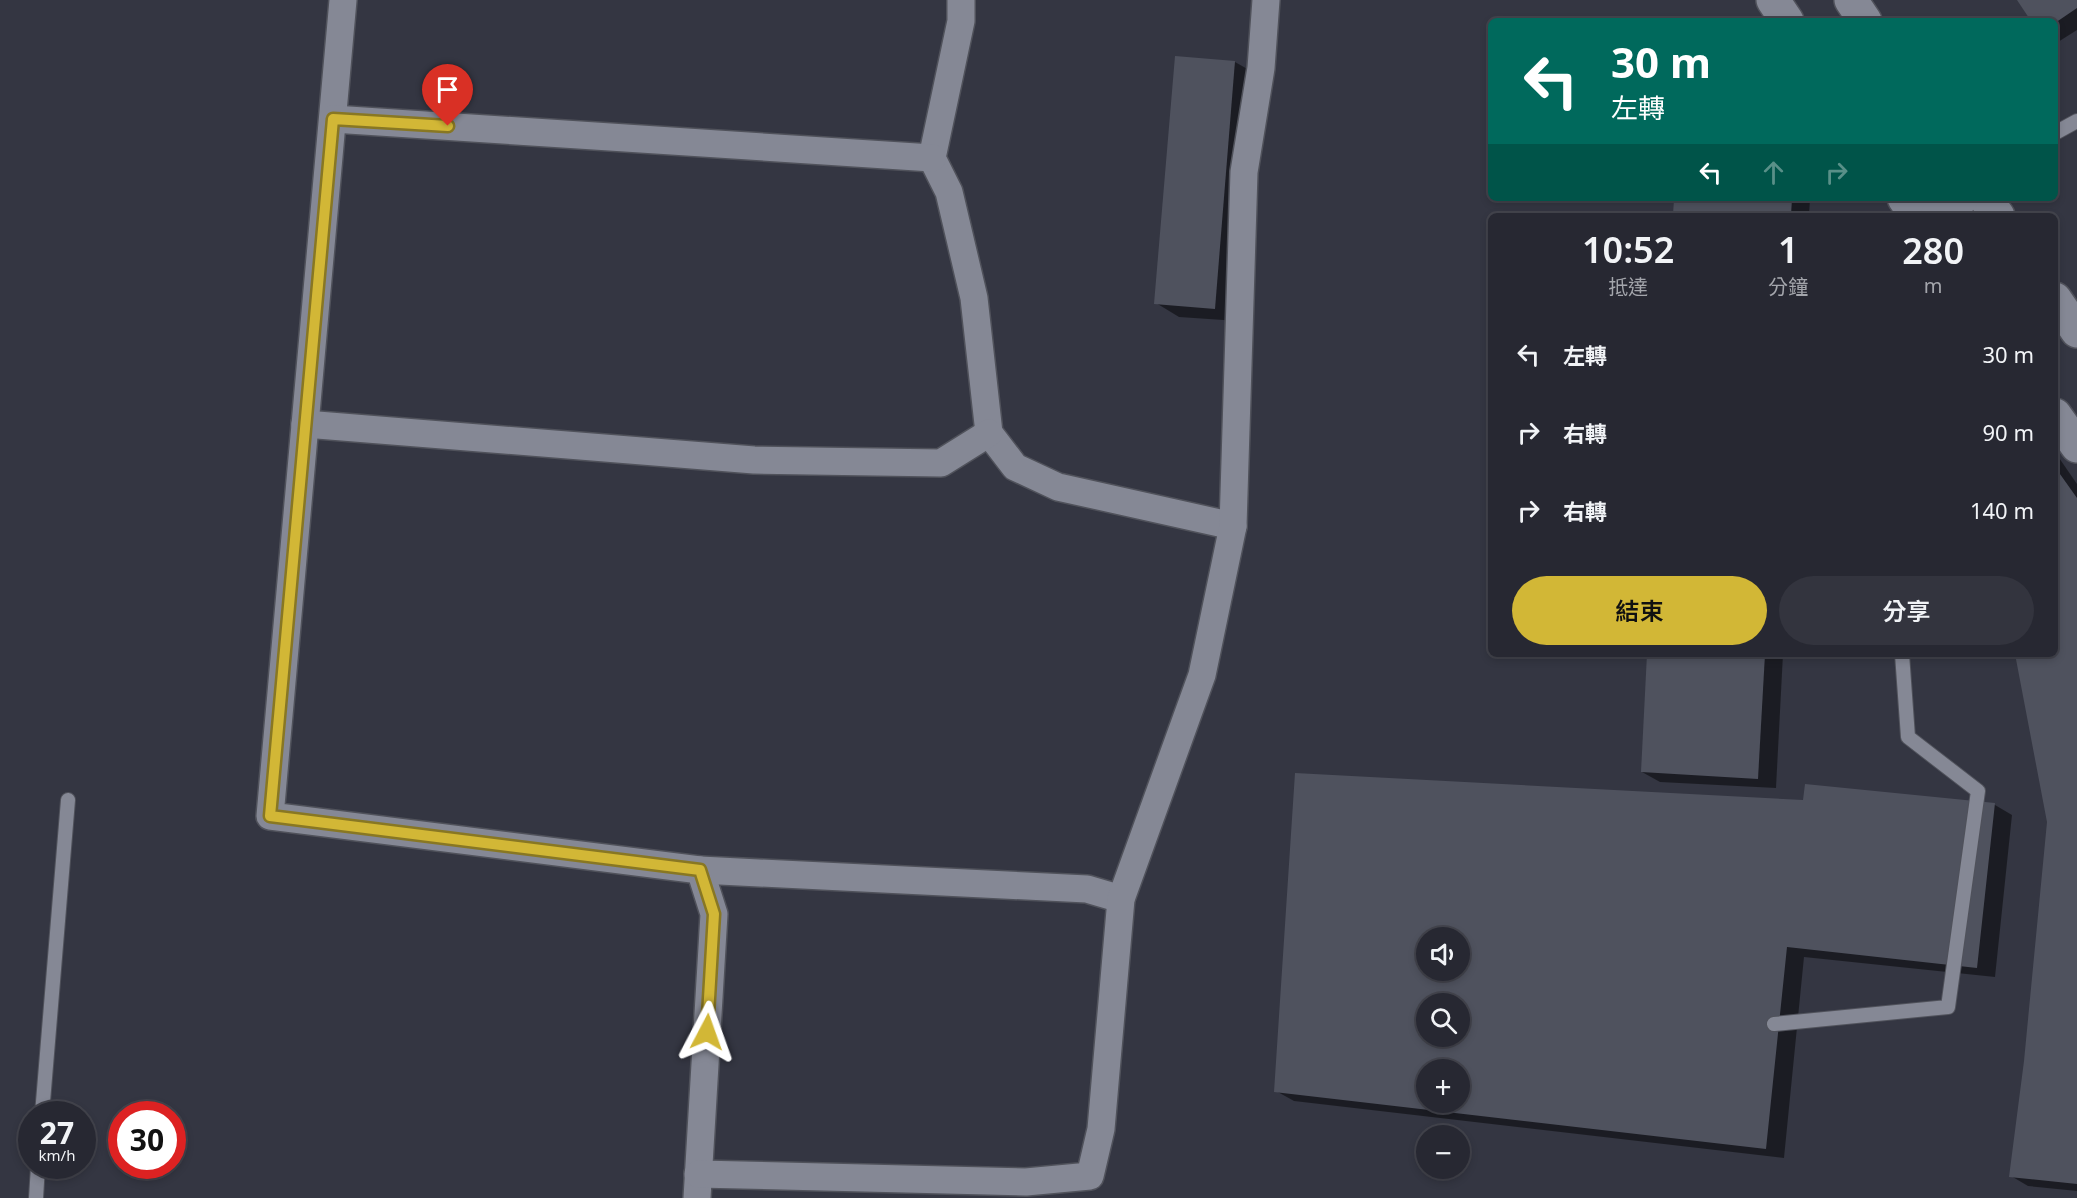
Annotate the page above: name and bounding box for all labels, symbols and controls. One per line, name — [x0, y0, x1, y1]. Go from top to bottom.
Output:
text: 30 m — [1611, 33, 1711, 90]
icon: left — [1512, 42, 1590, 120]
pin — [422, 64, 473, 126]
icon: arrive — [431, 73, 464, 106]
text: 左轉 — [1611, 89, 1665, 126]
icon: left — [1694, 156, 1727, 189]
icon: ahead — [1757, 156, 1790, 189]
icon: right — [1820, 156, 1853, 189]
text: 10:52 — [1582, 225, 1674, 274]
text: 1 — [1778, 225, 1799, 274]
text: 280 — [1902, 226, 1964, 275]
text: m — [1924, 272, 1942, 299]
text: 抵達 — [1608, 273, 1648, 300]
text: 分鐘 — [1768, 273, 1808, 300]
icon: left — [1512, 338, 1545, 371]
text: 30 m — [1983, 339, 2034, 369]
text: 左轉 — [1563, 340, 1607, 370]
icon: right — [1512, 416, 1545, 449]
text: 90 m — [1983, 417, 2034, 447]
text: 右轉 — [1563, 418, 1607, 448]
icon: right — [1512, 494, 1545, 527]
text: 140 m — [1970, 495, 2034, 525]
text: 右轉 — [1563, 496, 1607, 526]
button: 結束 — [1512, 576, 1767, 645]
button: 分享 — [1779, 576, 2034, 645]
map controls — [1416, 927, 1470, 1179]
button: sound — [1416, 927, 1470, 981]
button: search — [1416, 993, 1470, 1047]
position arrow — [675, 1000, 739, 1064]
button: + — [1416, 1059, 1470, 1113]
speed limit sign: 30 — [108, 1101, 186, 1179]
text: 27 — [40, 1112, 74, 1153]
button: − — [1416, 1125, 1470, 1179]
text: km/h — [39, 1145, 75, 1165]

